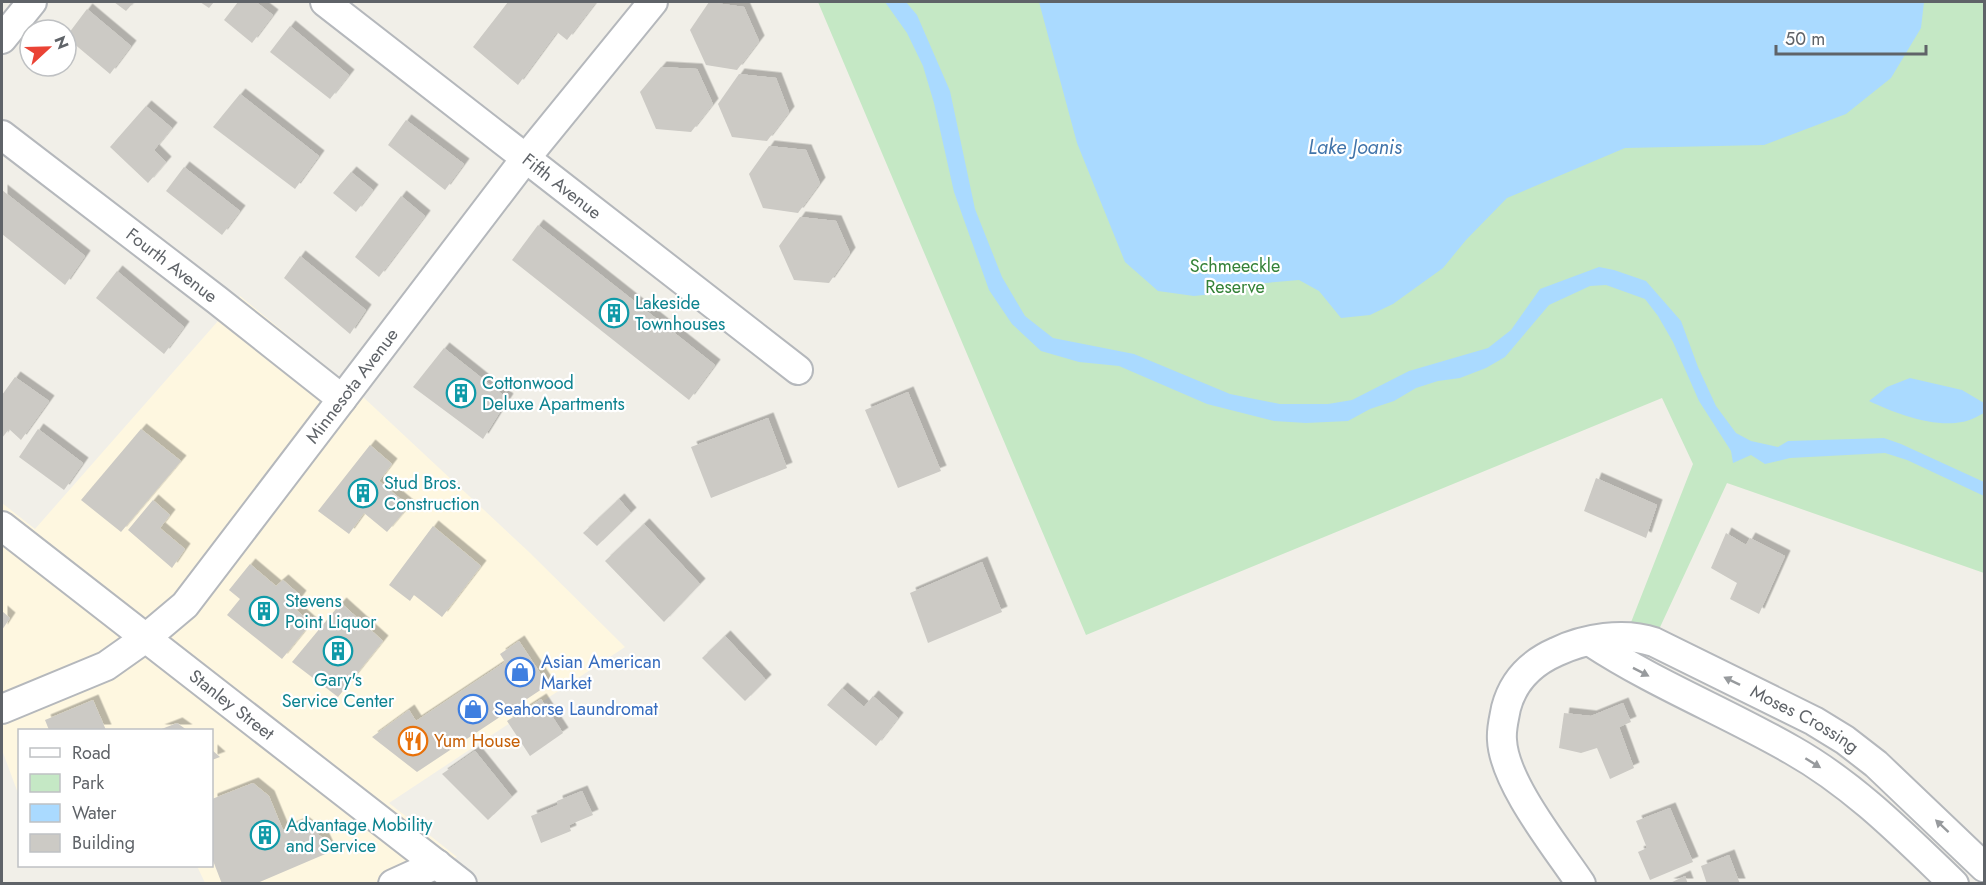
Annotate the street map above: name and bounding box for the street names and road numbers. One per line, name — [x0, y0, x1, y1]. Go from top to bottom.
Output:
street label: Fifth Avenue — [517, 147, 607, 225]
street label: Fourth Avenue — [121, 222, 223, 309]
street label: Minnesota Avenue — [300, 323, 405, 449]
street label: Stanley Street — [183, 663, 280, 747]
street label: Moses Crossing — [1746, 679, 1865, 759]

